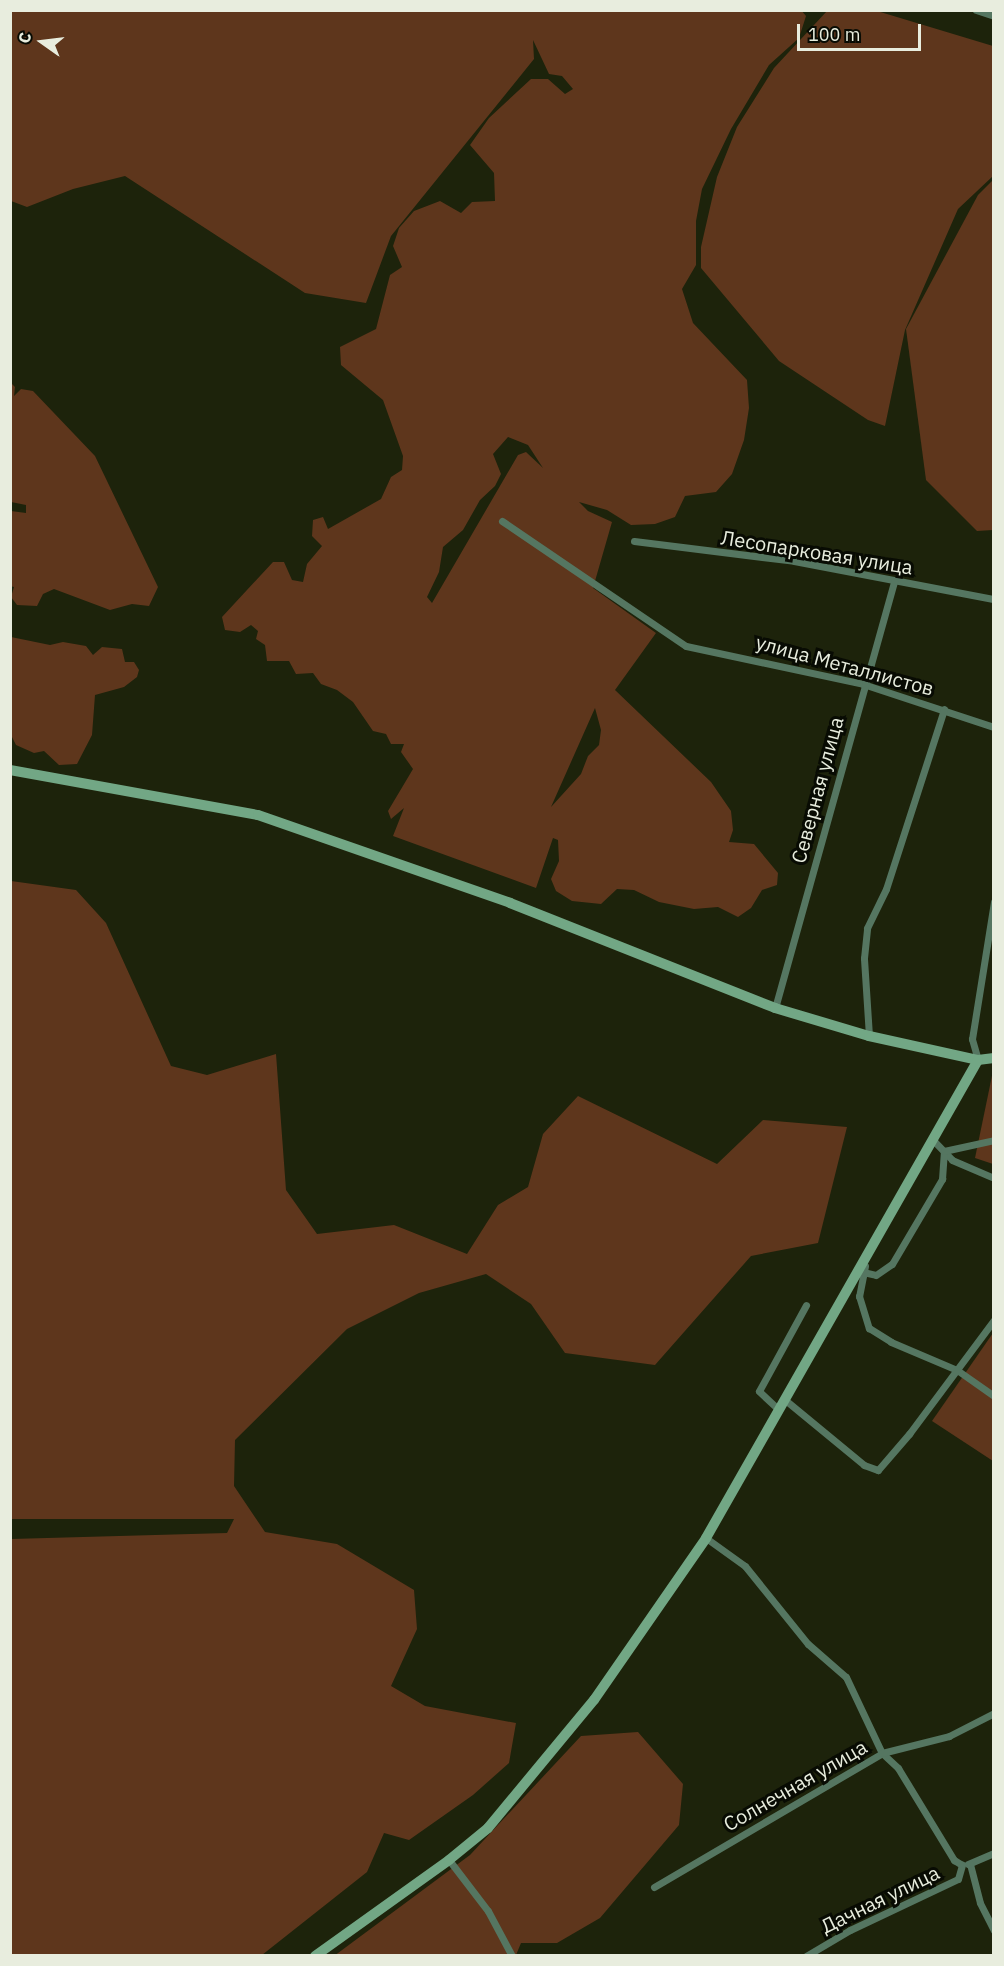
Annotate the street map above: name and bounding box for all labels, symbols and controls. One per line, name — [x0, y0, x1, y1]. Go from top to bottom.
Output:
north arrow — [12, 12, 72, 72]
scale bar — [800, 12, 924, 50]
text: 100 m — [808, 23, 860, 46]
text: С — [14, 30, 35, 45]
street label: Лесопарковая улица — [719, 525, 915, 579]
street label: улица Металлистов — [753, 630, 937, 700]
street label: Северная улица — [786, 714, 848, 866]
street label: Солнечная улица — [719, 1734, 871, 1836]
street label: Дачная улица — [817, 1860, 943, 1938]

